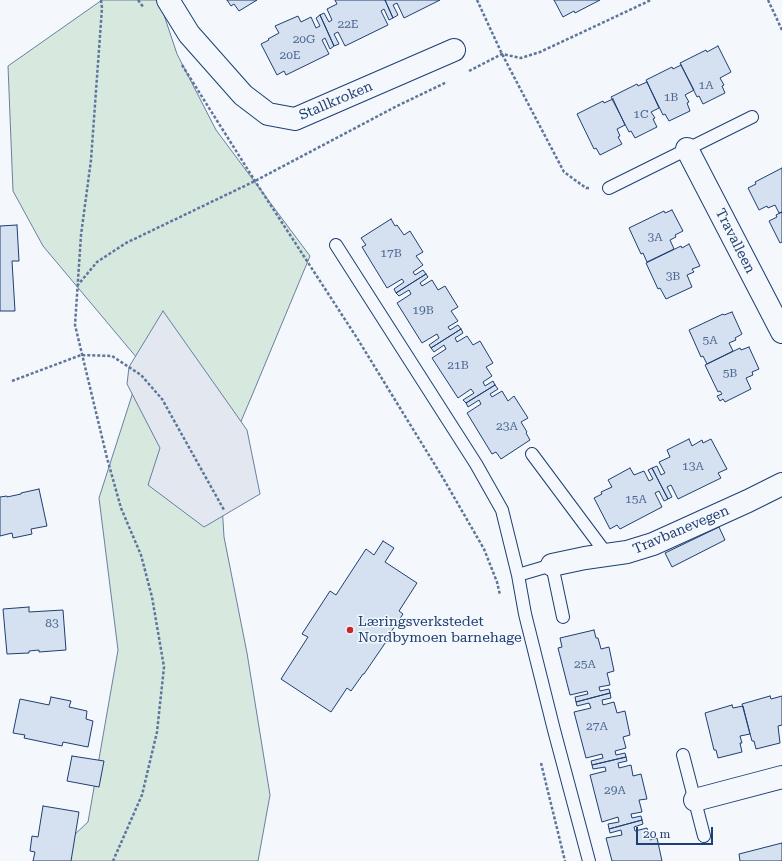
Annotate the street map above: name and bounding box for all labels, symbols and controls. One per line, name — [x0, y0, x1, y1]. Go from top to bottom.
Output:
house number: 22E — [337, 17, 359, 31]
house number: 20G — [293, 32, 315, 46]
house number: 20E — [279, 48, 301, 62]
street label: Stallkroken — [297, 78, 375, 124]
house number: 1A — [698, 78, 714, 92]
house number: 1B — [664, 90, 678, 104]
house number: 1C — [633, 107, 649, 121]
street label: Travalleen — [711, 206, 759, 276]
house number: 3A — [647, 230, 663, 244]
house number: 17B — [380, 246, 402, 260]
house number: 3B — [666, 269, 680, 283]
house number: 19B — [412, 303, 434, 317]
house number: 5A — [702, 333, 718, 347]
house number: 21B — [447, 358, 469, 372]
house number: 5B — [723, 366, 737, 380]
house number: 23A — [496, 419, 518, 433]
house number: 13A — [682, 459, 704, 473]
house number: 15A — [625, 492, 647, 506]
street label: Travbanevegen — [630, 502, 732, 558]
place label: Læringsverkstedet Nordbymoen barnehage — [358, 614, 522, 646]
house number: 83 — [45, 616, 59, 630]
marker: Læringsverkstedet Nordbymoen barnehage — [345, 625, 355, 635]
house number: 25A — [574, 657, 596, 671]
house number: 27A — [586, 719, 608, 733]
house number: 29A — [604, 783, 626, 797]
scale bar — [638, 819, 715, 845]
text: 20 m — [643, 827, 670, 841]

